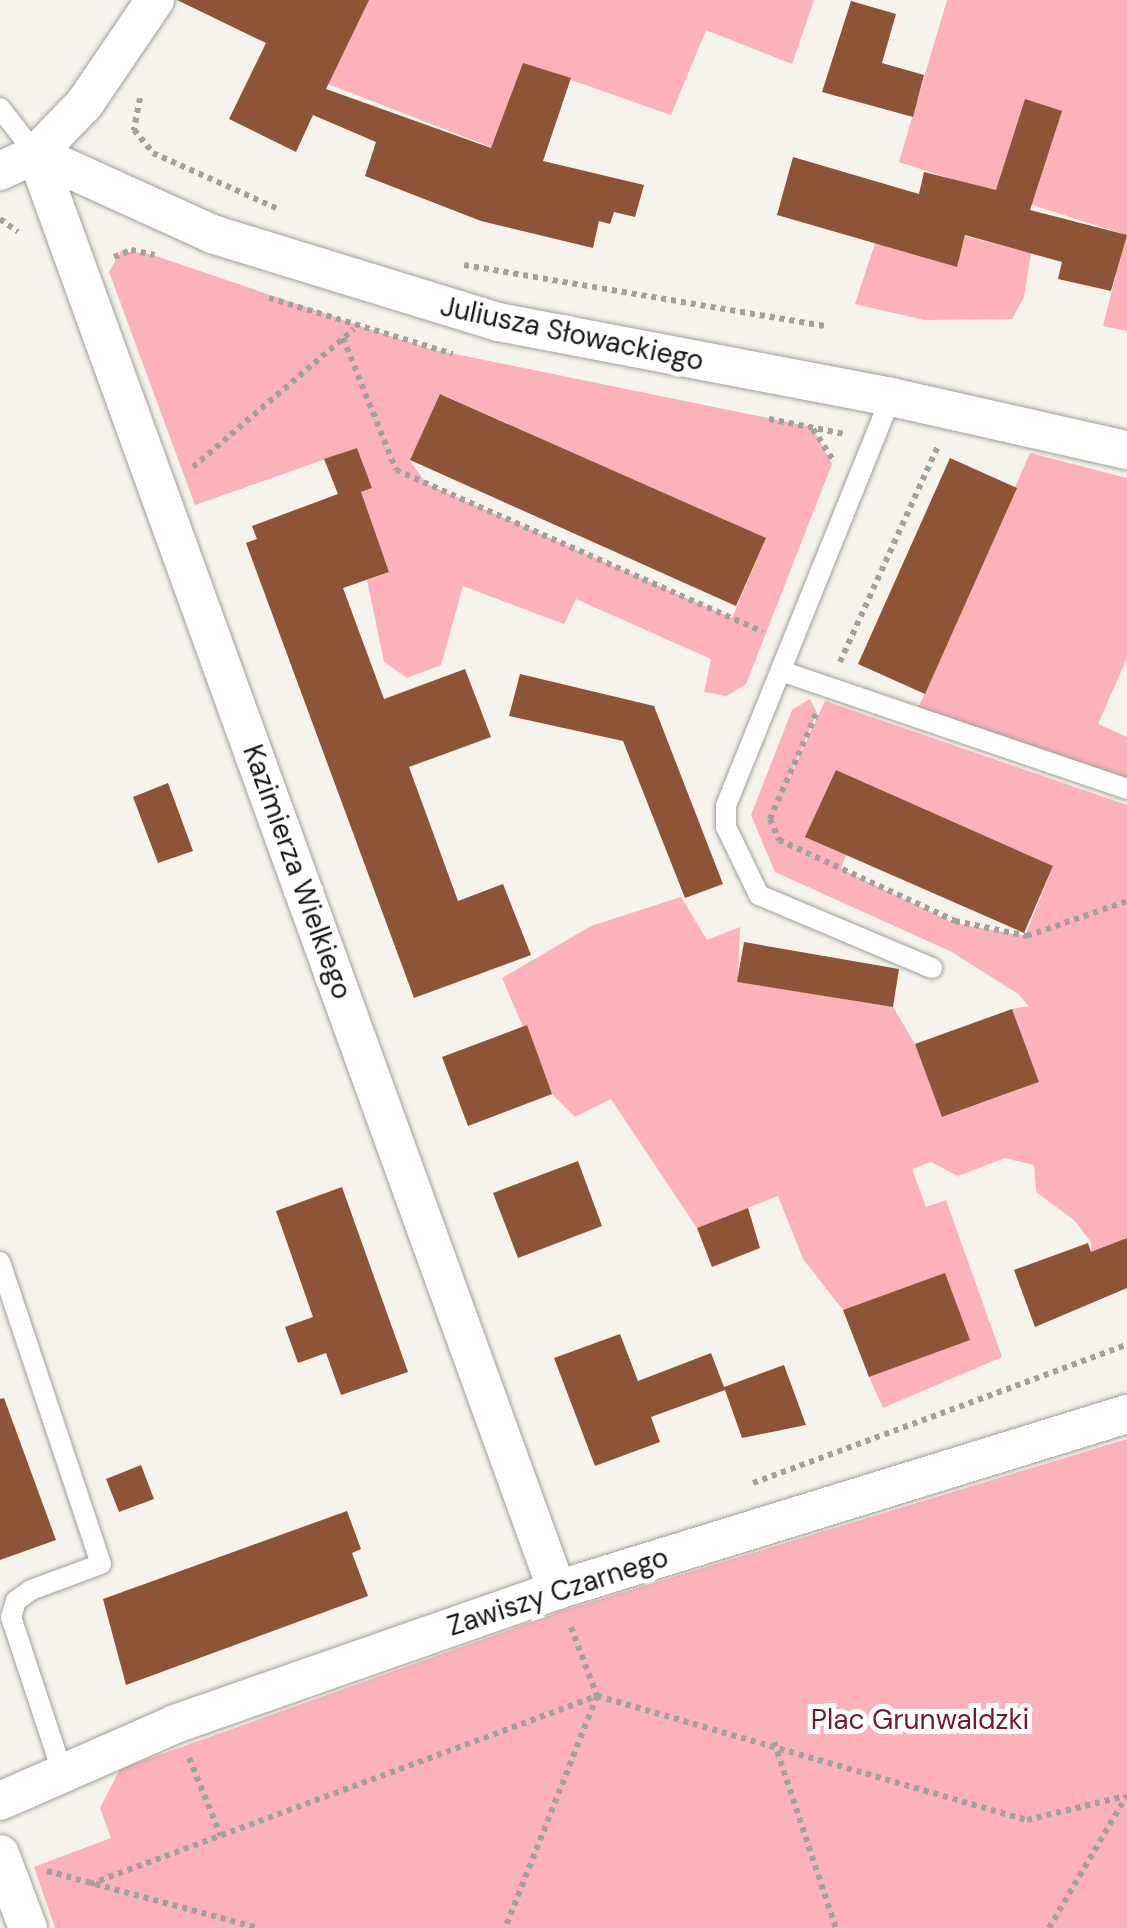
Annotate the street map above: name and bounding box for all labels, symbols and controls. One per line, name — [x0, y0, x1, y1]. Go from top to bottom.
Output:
street label: Juliusza Słowackiego — [437, 290, 707, 378]
street label: Kazimierza Wielkiego — [235, 740, 359, 1004]
street label: Zawiszy Czarnego — [443, 1540, 673, 1644]
park label: Plac Grunwaldzki — [811, 1703, 1029, 1737]

